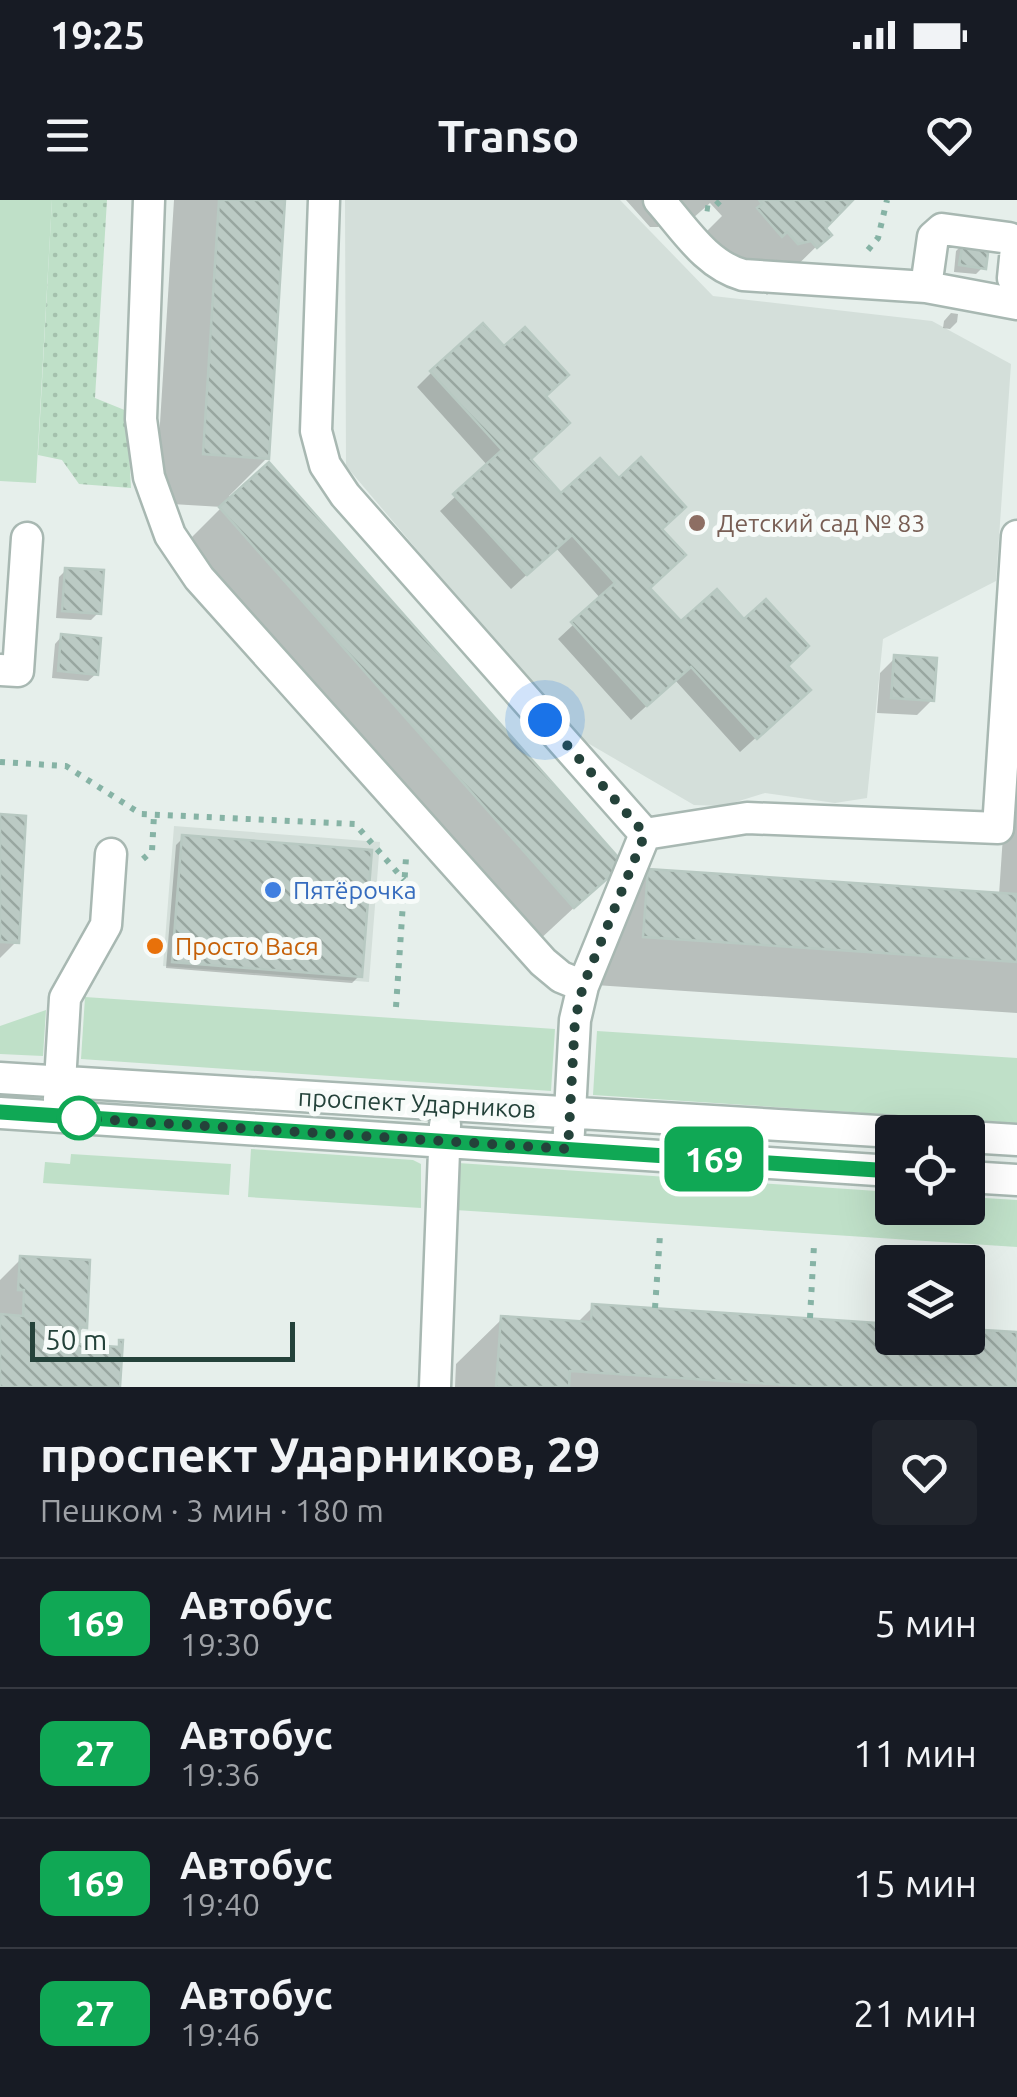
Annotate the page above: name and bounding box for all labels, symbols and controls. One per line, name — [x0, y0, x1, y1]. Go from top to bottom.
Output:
text: 19:25 — [50, 14, 145, 56]
icon: menu — [40, 108, 95, 163]
icon: heart — [922, 108, 977, 163]
text: Transo — [438, 110, 579, 161]
place label: Детский сад № 83 — [717, 509, 925, 537]
marker: Детский сад № 83 — [686, 512, 708, 534]
your location — [520, 695, 570, 745]
place label: Пятёрочка — [293, 876, 417, 904]
marker: Пятёрочка — [262, 879, 284, 901]
place label: Просто Вася — [175, 932, 319, 960]
marker: Просто Вася — [144, 935, 166, 957]
street label: проспект Ударников — [297, 1083, 537, 1123]
unlabelled marker — [58, 1097, 100, 1139]
map controls — [875, 1115, 985, 1355]
button: locate — [875, 1115, 985, 1225]
line badge: 169 — [656, 1126, 772, 1192]
text: 169 — [684, 1139, 744, 1179]
button: layers — [875, 1245, 985, 1355]
scale bar — [30, 1317, 295, 1362]
text: 50 m — [45, 1324, 107, 1355]
button: heart — [872, 1420, 977, 1525]
text: проспект Ударников, 29 — [40, 1427, 601, 1481]
text: Пешком · 3 мин · 180 m — [40, 1492, 384, 1528]
text: Автобус — [180, 1584, 333, 1626]
text: 5 мин — [875, 1602, 977, 1644]
text: 169 — [65, 1603, 125, 1643]
text: 19:30 — [180, 1626, 260, 1662]
text: Автобус — [180, 1714, 333, 1756]
text: 11 мин — [853, 1732, 977, 1774]
text: 27 — [75, 1733, 115, 1773]
text: 19:36 — [180, 1756, 260, 1792]
text: Автобус — [180, 1844, 333, 1886]
text: 15 мин — [853, 1862, 977, 1904]
text: 169 — [65, 1863, 125, 1903]
text: 19:40 — [180, 1886, 260, 1922]
text: Автобус — [180, 1974, 333, 2016]
text: 21 мин — [853, 1992, 977, 2034]
text: 27 — [75, 1993, 115, 2033]
text: 19:46 — [180, 2016, 260, 2052]

